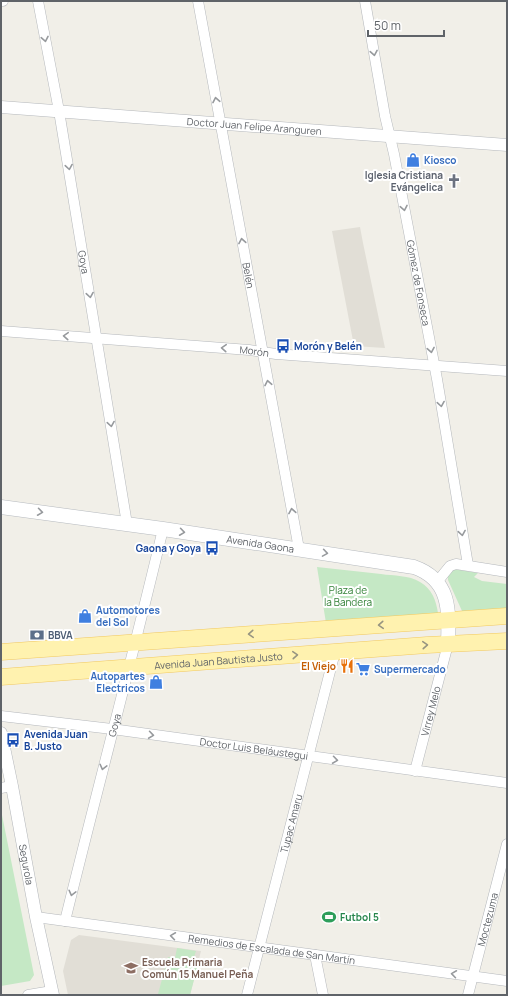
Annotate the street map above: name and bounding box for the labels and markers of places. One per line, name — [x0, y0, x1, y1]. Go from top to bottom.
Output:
shop icon: Kiosco — [405, 152, 421, 168]
place label: Kiosco — [424, 153, 457, 167]
place label: Iglesia Cristiana Evángelica — [365, 168, 443, 194]
church icon: Iglesia Cristiana Evángelica — [446, 173, 462, 189]
bus stop icon: Morón y Belén — [275, 338, 291, 354]
place label: Morón y Belén — [294, 339, 362, 353]
bus stop icon: Gaona y Goya — [204, 540, 220, 556]
place label: Gaona y Goya — [136, 541, 201, 555]
place label: Automotores del Sol — [96, 603, 160, 629]
shop icon: Automotores del Sol — [77, 608, 93, 624]
bank icon: BBVA — [29, 627, 45, 643]
place label: BBVA — [48, 628, 73, 642]
restaurant icon: El Viejo — [339, 658, 355, 674]
place label: El Viejo — [301, 659, 336, 673]
supermarket icon: Supermercado — [355, 661, 371, 677]
place label: Supermercado — [374, 662, 446, 676]
place label: Autopartes Electricos — [90, 669, 146, 695]
shop icon: Autopartes Electricos — [148, 674, 164, 690]
place label: Avenida Juan B. Justo — [24, 727, 88, 753]
bus stop icon: Avenida Juan B. Justo — [5, 732, 21, 748]
sports icon: Futbol 5 — [321, 909, 337, 925]
place label: Futbol 5 — [340, 910, 379, 924]
place label: Escuela Primaria Común 15 Manuel Peña — [142, 955, 254, 981]
school or university icon: Escuela Primaria Común 15 Manuel Peña — [123, 960, 139, 976]

